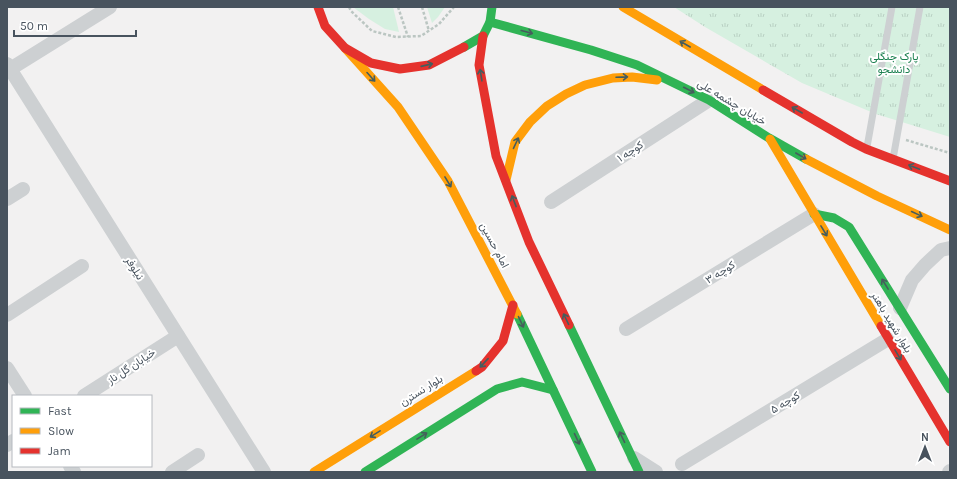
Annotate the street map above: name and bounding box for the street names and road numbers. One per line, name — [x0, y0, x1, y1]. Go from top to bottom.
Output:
street label: خیابان چشمه علی — [694, 77, 769, 129]
street label: کوچه ۱ — [615, 138, 646, 166]
street label: امام حسین — [476, 220, 512, 271]
street label: نیلوفر — [122, 253, 147, 282]
street label: کوچه ۳ — [703, 258, 738, 287]
street label: بلوار شهید باهنر — [868, 289, 915, 355]
street label: خیابان گل ناز — [104, 346, 158, 387]
street label: بلوار نسترن — [397, 372, 445, 409]
street label: کوچه ۵ — [768, 389, 803, 417]

